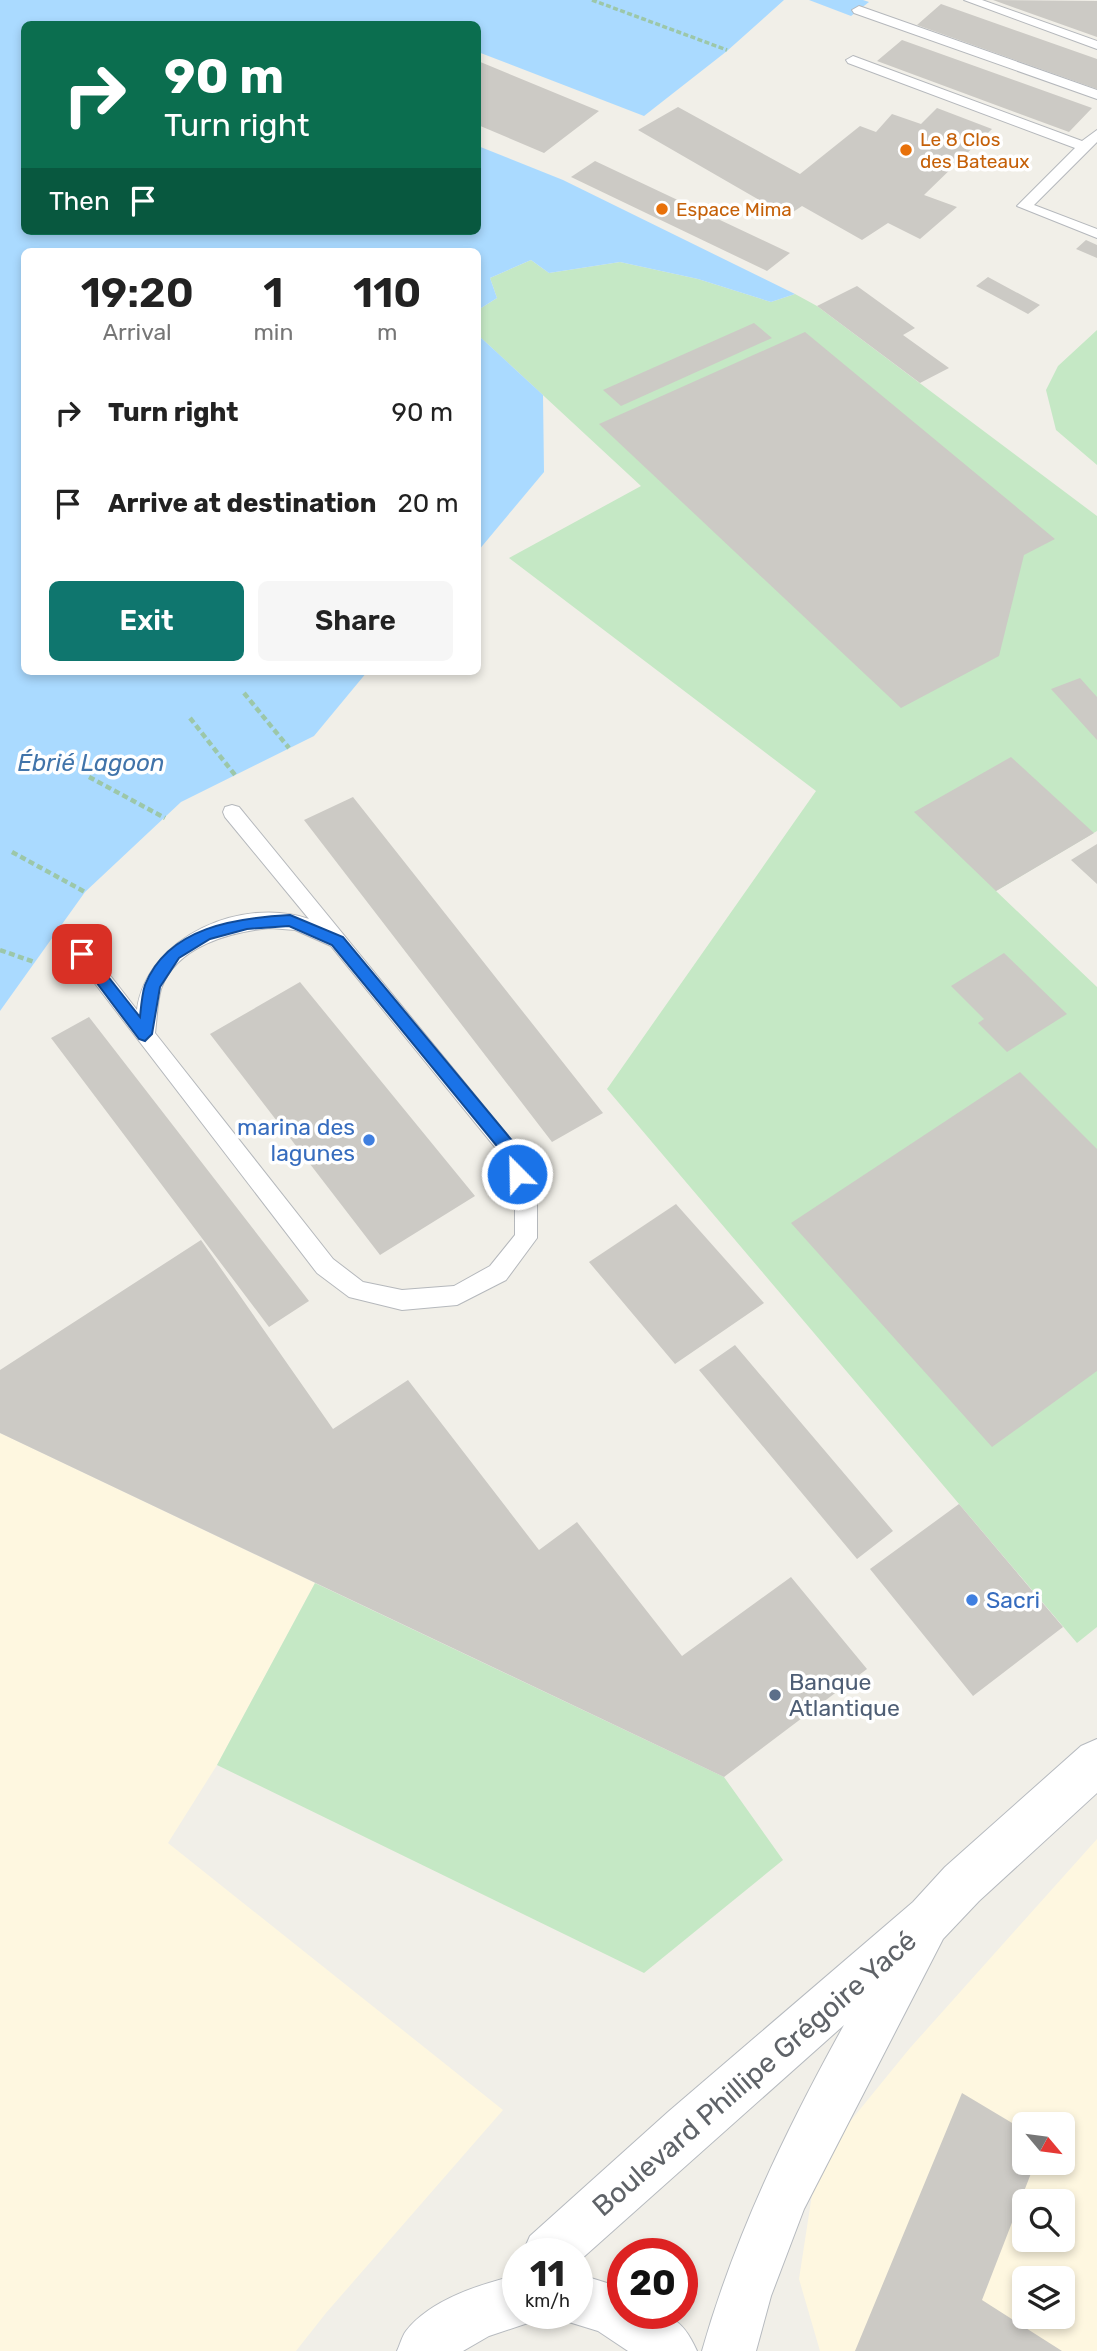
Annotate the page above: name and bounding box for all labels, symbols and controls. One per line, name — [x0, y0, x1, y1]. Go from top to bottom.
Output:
text: 90 m — [164, 47, 284, 105]
icon: right — [49, 49, 140, 140]
text: Turn right — [164, 106, 309, 144]
place label: Le 8 Clos des Bateaux — [920, 128, 1030, 173]
marker: Le 8 Clos des Bateaux — [898, 142, 914, 158]
icon: arrive — [124, 182, 162, 220]
text: Then — [49, 186, 110, 217]
place label: Espace Mima — [676, 198, 792, 221]
marker: Espace Mima — [654, 201, 670, 217]
text: 19:20 — [81, 268, 194, 318]
text: 1 — [263, 268, 283, 318]
text: 110 — [353, 268, 421, 318]
text: Arrival — [103, 318, 172, 346]
text: min — [253, 318, 293, 346]
text: m — [377, 318, 397, 346]
icon: right — [49, 394, 87, 432]
text: Turn right — [108, 397, 238, 428]
text: 90 m — [392, 397, 453, 428]
icon: arrive — [49, 485, 87, 523]
text: Arrive at destination — [108, 488, 376, 519]
text: 20 m — [397, 488, 459, 519]
button: Exit — [49, 581, 244, 661]
button: Share — [258, 581, 453, 661]
water label: Ébrié Lagoon — [18, 749, 164, 777]
pin — [52, 924, 112, 984]
icon: arrive — [63, 935, 101, 973]
place label: marina des lagunes — [237, 1113, 355, 1167]
marker: marina des lagunes — [361, 1132, 377, 1148]
position arrow — [480, 1137, 554, 1211]
place label: Sacri — [986, 1586, 1040, 1614]
marker: Sacri — [964, 1592, 980, 1608]
place label: Banque Atlantique — [789, 1668, 900, 1722]
marker: Banque Atlantique — [767, 1687, 783, 1703]
street label: Boulevard Phillipe Grégoire Yacé — [586, 1924, 923, 2223]
north arrow — [1012, 2112, 1074, 2175]
map controls — [1012, 2112, 1075, 2329]
button: search — [1012, 2189, 1075, 2252]
speed limit sign: 20 — [607, 2238, 698, 2329]
text: 11 — [530, 2253, 565, 2295]
button: layers — [1012, 2266, 1075, 2329]
text: km/h — [525, 2290, 570, 2312]

